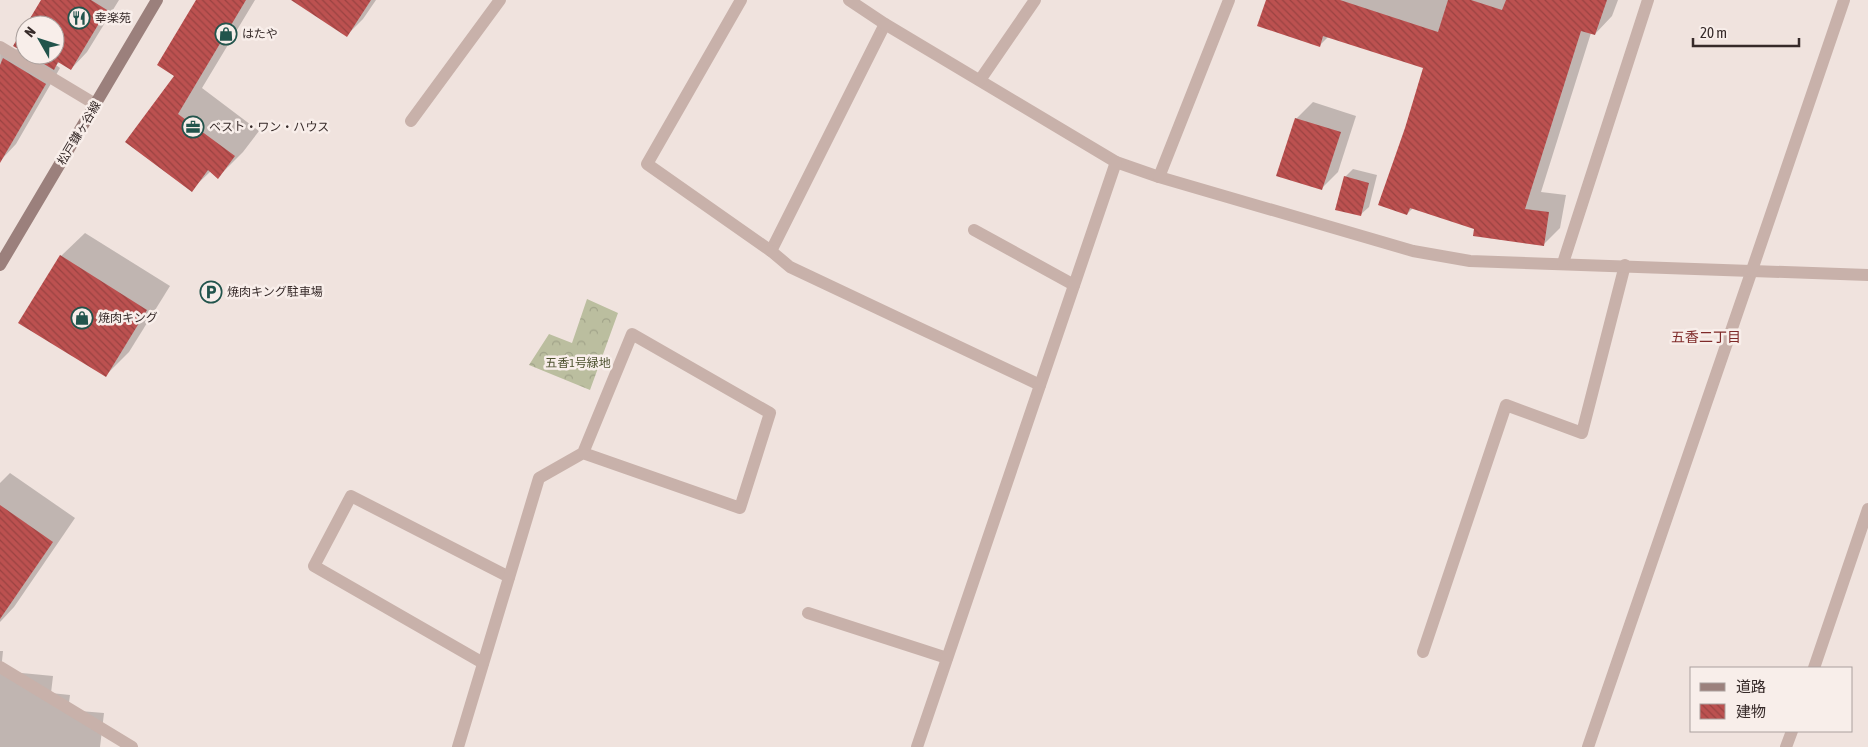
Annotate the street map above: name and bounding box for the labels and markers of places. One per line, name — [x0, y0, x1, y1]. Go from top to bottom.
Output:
restaurant icon: 幸楽苑 — [67, 6, 91, 30]
place label: 幸楽苑 — [95, 11, 131, 25]
shop icon: はたや — [214, 22, 238, 46]
place label: はたや — [242, 27, 278, 41]
office icon: ベスト・ワン・ハウス — [181, 115, 205, 139]
place label: ベスト・ワン・ハウス — [209, 120, 329, 134]
parking icon: 焼肉キング駐車場 — [199, 280, 223, 304]
place label: 焼肉キング駐車場 — [227, 285, 323, 299]
shop icon: 焼肉キング — [70, 306, 94, 330]
place label: 焼肉キング — [98, 311, 158, 325]

